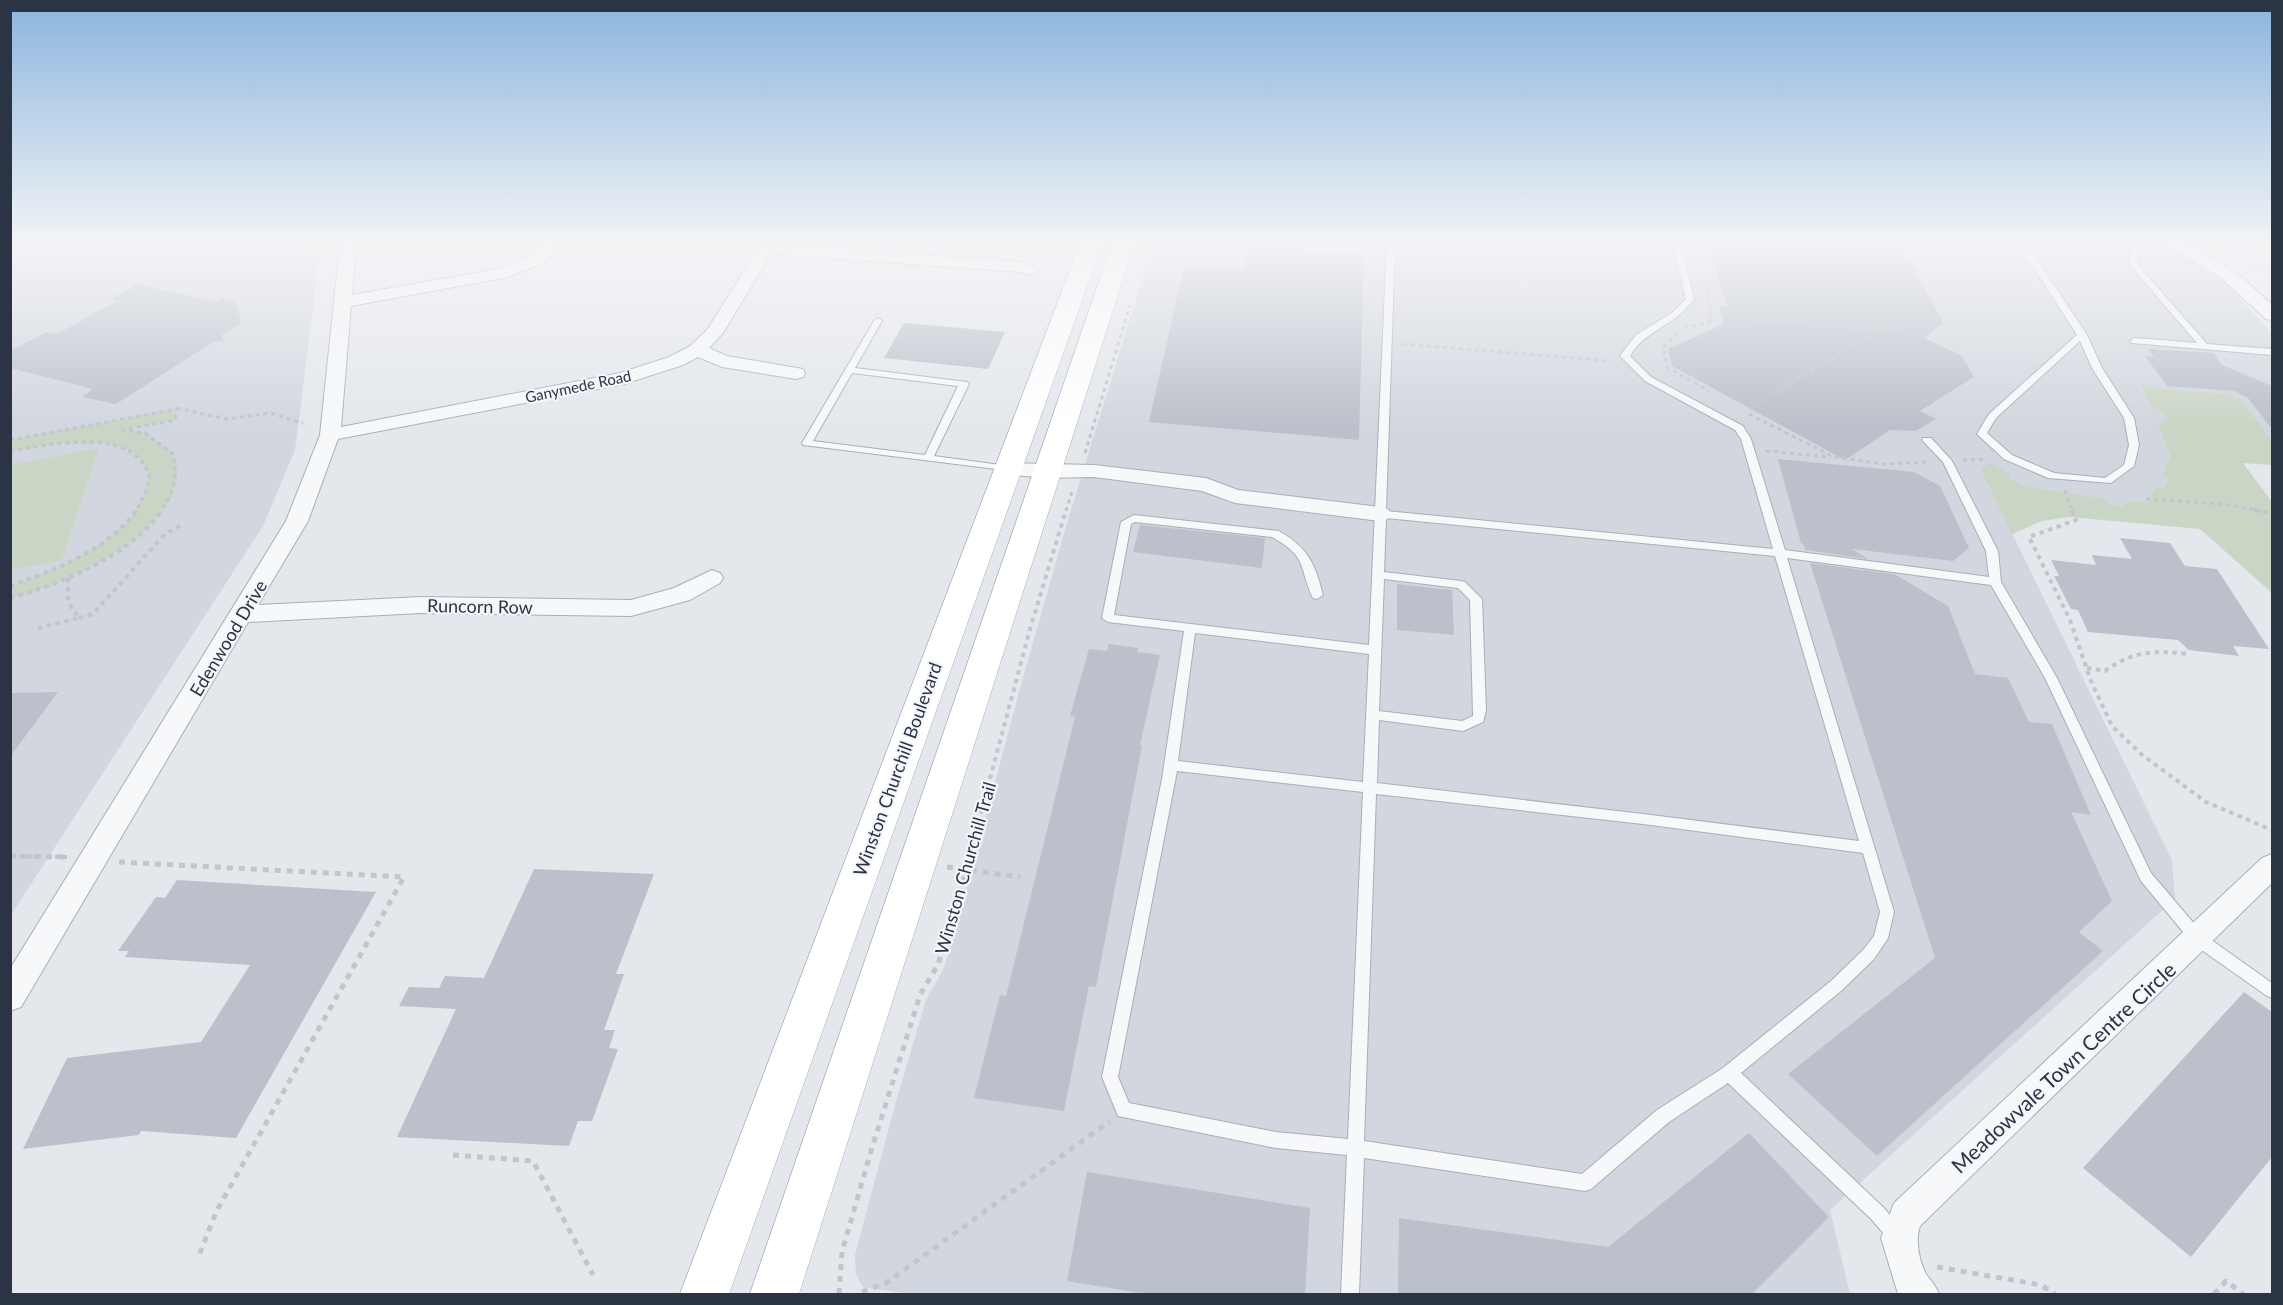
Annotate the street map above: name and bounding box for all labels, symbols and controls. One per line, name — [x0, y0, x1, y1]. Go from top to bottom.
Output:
street label: Ganymede Road — [523, 366, 633, 406]
street label: Edenwood Drive — [185, 576, 271, 700]
street label: Runcorn Row — [427, 594, 533, 618]
street label: Winston Churchill Boulevard — [848, 659, 946, 879]
street label: Winston Churchill Trail — [930, 779, 1000, 957]
street label: Meadowvale Town Centre Circle — [1946, 956, 2180, 1178]

